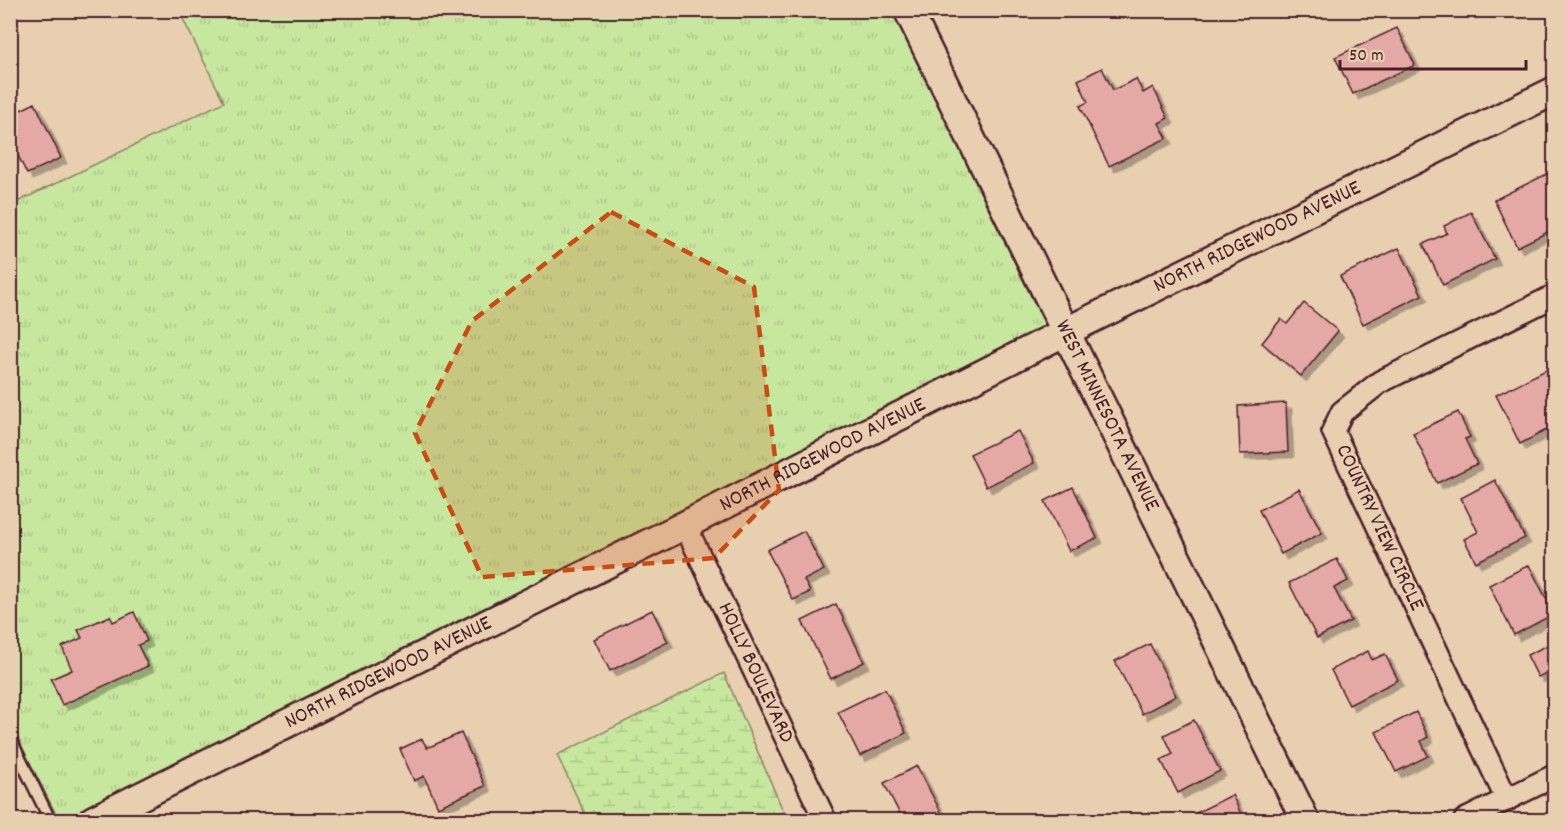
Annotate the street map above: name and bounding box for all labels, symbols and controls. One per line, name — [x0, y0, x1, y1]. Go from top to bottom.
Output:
scale bar — [1340, 33, 1526, 71]
text: 50 m — [1349, 44, 1384, 69]
street label: NORTH RIDGEWOOD AVENUE — [1148, 173, 1366, 301]
street label: WEST MINNESOTA AVENUE — [1047, 315, 1167, 517]
street label: NORTH RIDGEWOOD AVENUE — [714, 390, 931, 520]
street label: COUNTRY VIEW CIRCLE — [1327, 439, 1431, 617]
street label: HOLLY BOULEVARD — [709, 597, 801, 749]
street label: NORTH RIDGEWOOD AVENUE — [279, 608, 497, 737]

